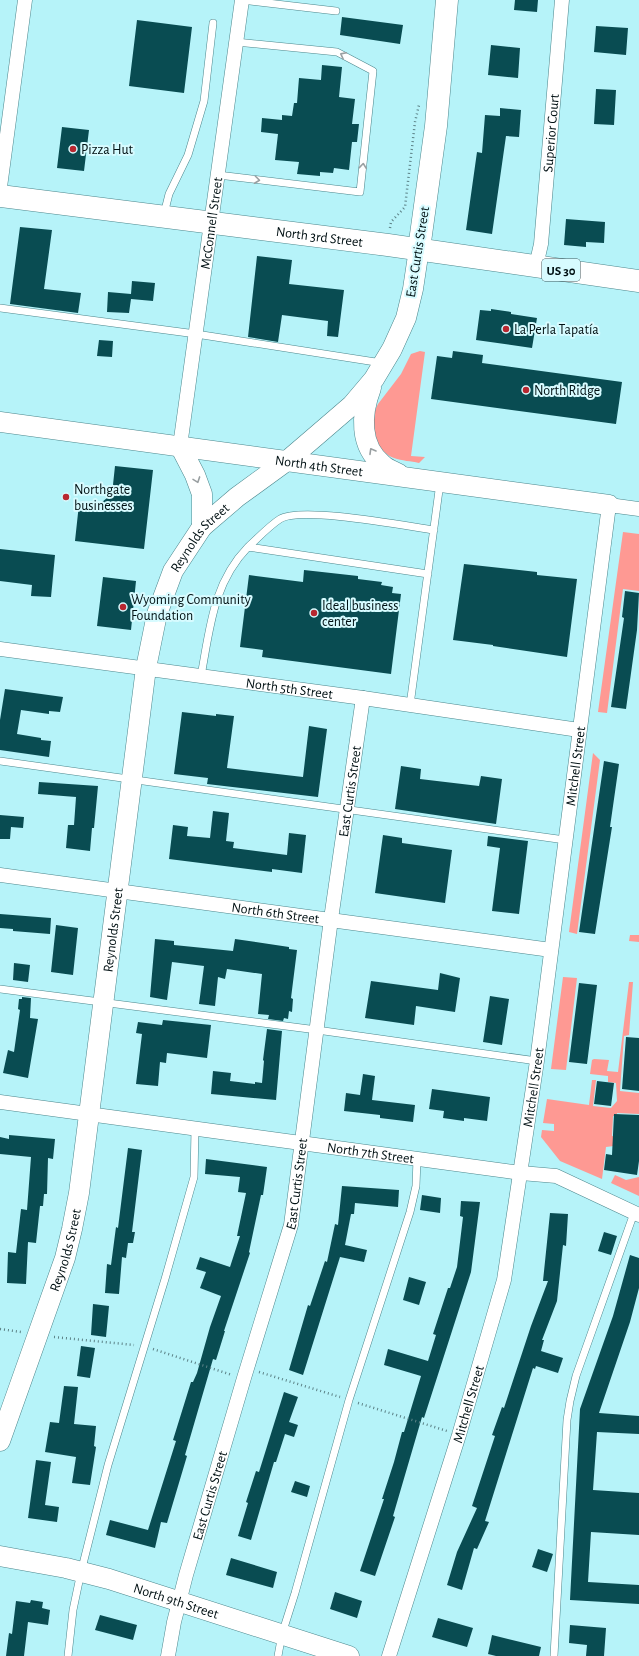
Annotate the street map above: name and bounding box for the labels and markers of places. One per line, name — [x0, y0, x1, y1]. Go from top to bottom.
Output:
place label: Pizza Hut — [81, 143, 134, 157]
marker: Pizza Hut — [68, 144, 78, 154]
place label: La Perla Tapatía — [514, 323, 599, 337]
marker: La Perla Tapatía — [501, 324, 511, 334]
place label: North Ridge — [534, 384, 600, 398]
marker: North Ridge — [521, 385, 531, 395]
place label: Northgate businesses — [74, 483, 133, 513]
marker: Northgate businesses — [61, 492, 71, 502]
place label: Wyoming Community Foundation — [131, 593, 251, 623]
place label: Ideal business center — [322, 599, 398, 629]
marker: Wyoming Community Foundation — [118, 602, 128, 612]
marker: Ideal business center — [309, 608, 319, 618]

